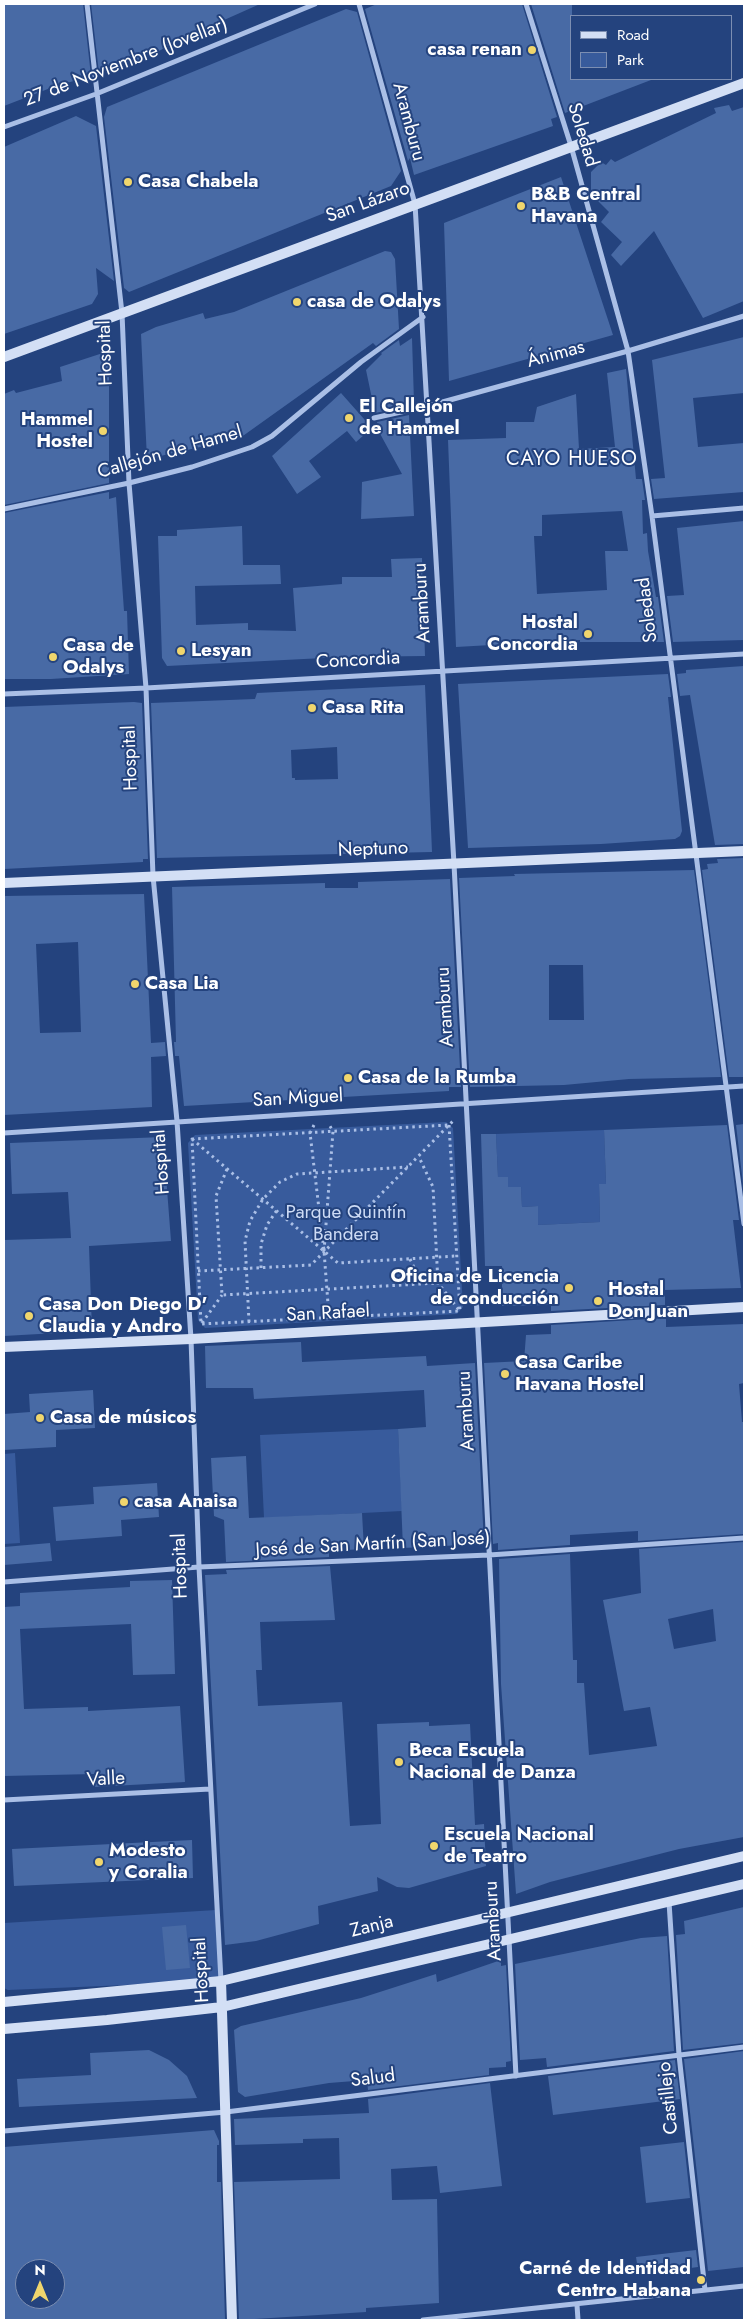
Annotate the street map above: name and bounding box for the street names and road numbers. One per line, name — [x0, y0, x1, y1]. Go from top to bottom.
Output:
street label: 27 de Noviembre (Jovellar) — [21, 14, 231, 112]
street label: Aramburu — [387, 80, 429, 164]
street label: Soledad — [561, 100, 603, 170]
street label: San Lázaro — [323, 177, 413, 229]
street label: Hospital — [93, 320, 119, 386]
street label: Ánimas — [525, 336, 587, 374]
street label: Callejón de Hamel — [95, 421, 245, 485]
street label: Aramburu — [410, 562, 436, 644]
street label: Soledad — [633, 576, 663, 644]
street label: Concordia — [315, 647, 401, 675]
street label: Hospital — [118, 725, 144, 791]
street label: Neptuno — [338, 837, 408, 863]
street label: Aramburu — [433, 966, 459, 1048]
street label: San Miguel — [252, 1085, 344, 1113]
street label: Hospital — [148, 1129, 176, 1195]
street label: San Rafael — [286, 1300, 370, 1328]
street label: Aramburu — [454, 1370, 480, 1452]
street label: José de San Martín (San José) — [255, 1527, 491, 1563]
street label: Hospital — [168, 1533, 194, 1599]
street label: Valle — [86, 1768, 126, 1792]
street label: Aramburu — [481, 1880, 507, 1962]
street label: Zanja — [348, 1911, 396, 1943]
street label: Hospital — [189, 1937, 215, 2003]
street label: Castillejo — [654, 2061, 684, 2135]
street label: Salud — [349, 2065, 397, 2093]

